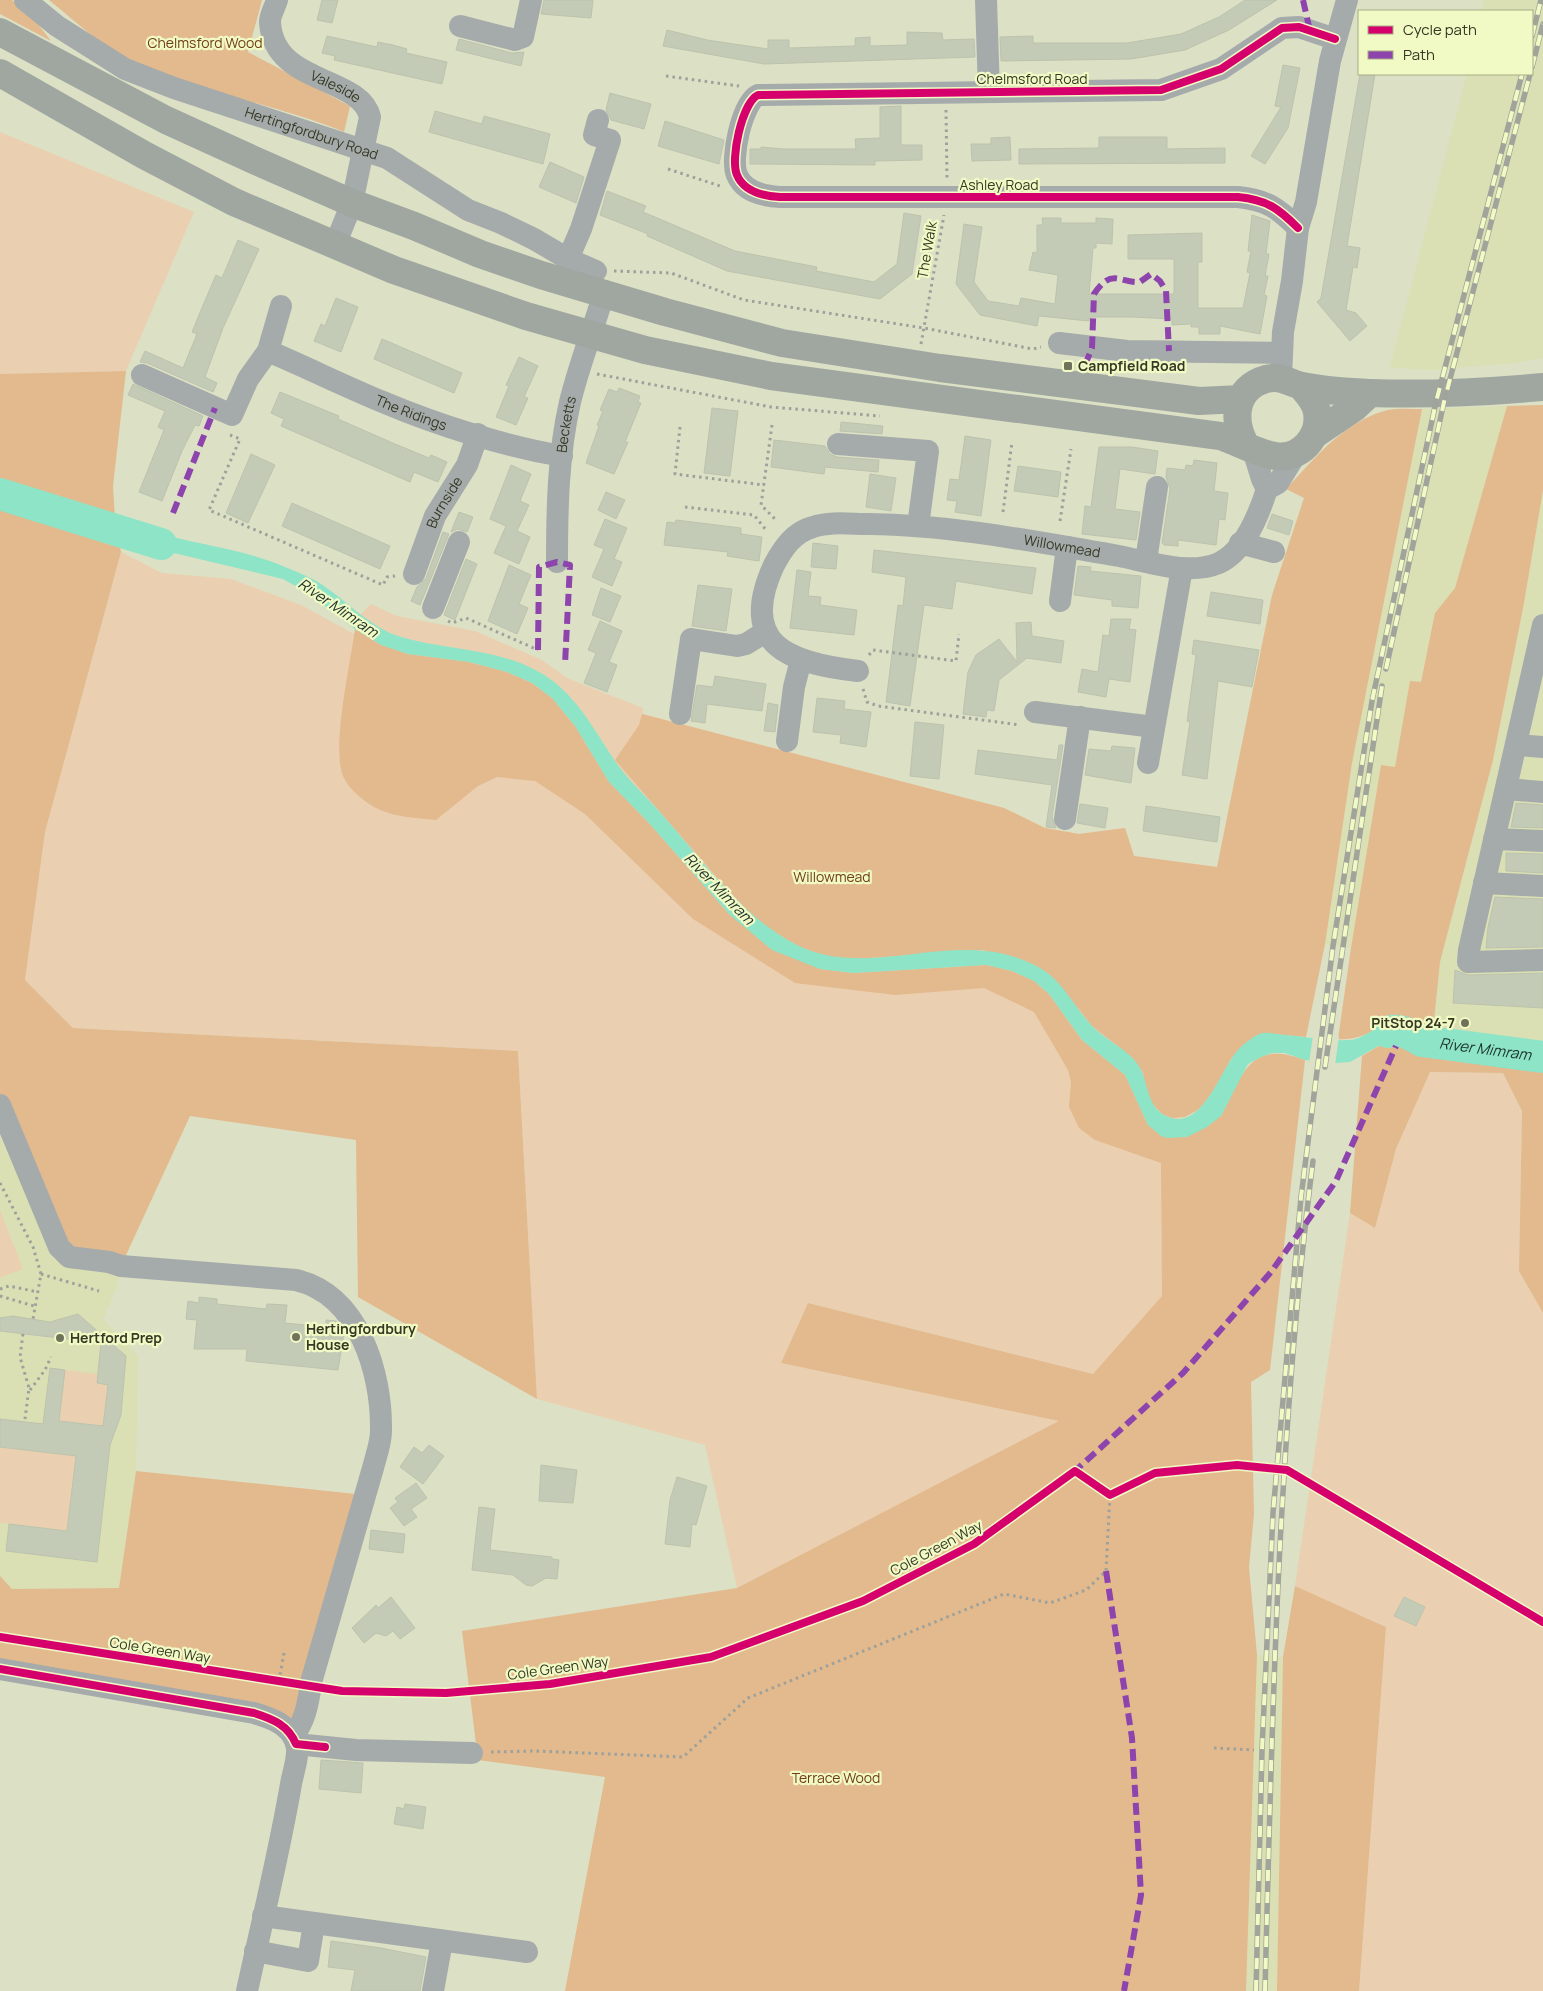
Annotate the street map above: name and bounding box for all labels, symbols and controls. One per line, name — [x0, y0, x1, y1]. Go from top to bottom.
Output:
legend — [1358, 10, 1533, 75]
text: Cycle path — [1403, 19, 1477, 40]
park label: Chelmsford Wood — [147, 33, 263, 52]
text: Path — [1403, 44, 1435, 65]
street label: Valeside — [307, 65, 365, 107]
street label: Chelmsford Road — [976, 69, 1088, 88]
street label: Hertingfordbury Road — [242, 102, 381, 164]
street label: Ashley Road — [959, 175, 1039, 194]
street label: The Walk — [912, 219, 941, 280]
place label: Campfield Road — [1078, 356, 1185, 375]
marker: Campfield Road — [1062, 360, 1074, 372]
street label: The Ridings — [373, 390, 450, 435]
street label: Becketts — [552, 394, 580, 454]
street label: Burnside — [421, 473, 467, 531]
street label: Willowmead — [1022, 530, 1102, 562]
water label: River Mimram — [294, 573, 384, 643]
water label: River Mimram — [680, 848, 760, 930]
park label: Willowmead — [793, 867, 871, 886]
place label: PitStop 24-7 — [1371, 1013, 1455, 1032]
marker: PitStop 24-7 — [1459, 1017, 1471, 1029]
water label: River Mimram — [1438, 1032, 1534, 1066]
place label: Hertingfordbury House — [306, 1319, 416, 1354]
place label: Hertford Prep — [70, 1328, 162, 1347]
marker: Hertingfordbury House — [290, 1331, 302, 1343]
marker: Hertford Prep — [54, 1332, 66, 1344]
street label: Cole Green Way — [886, 1515, 986, 1580]
street label: Cole Green Way — [108, 1632, 212, 1667]
street label: Cole Green Way — [506, 1651, 610, 1684]
park label: Terrace Wood — [792, 1768, 880, 1787]

